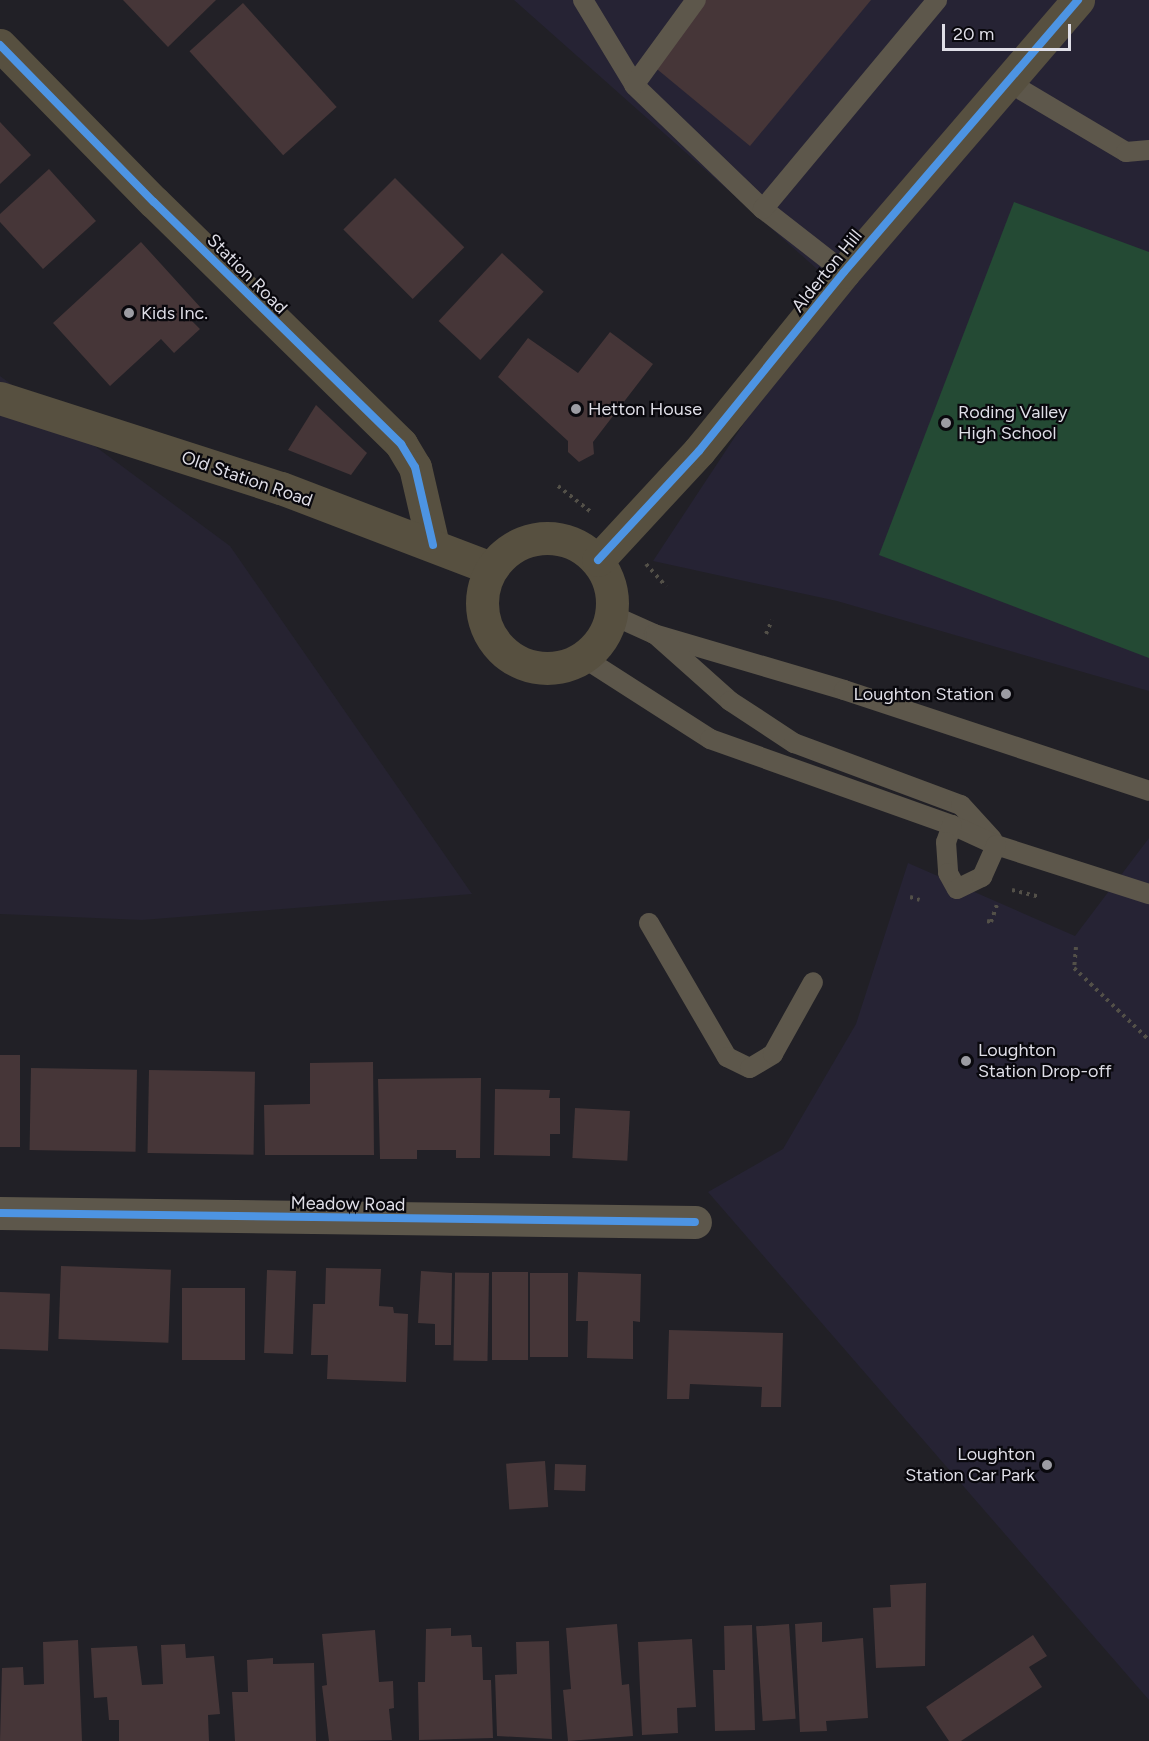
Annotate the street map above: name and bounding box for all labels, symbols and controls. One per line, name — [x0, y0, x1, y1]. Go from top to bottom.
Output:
scale bar — [945, 12, 1074, 50]
text: 20 m — [953, 23, 994, 45]
street label: Alderton Hill — [787, 225, 867, 317]
street label: Station Road — [202, 229, 292, 319]
place label: Kids Inc. — [141, 302, 208, 324]
marker: Kids Inc. — [122, 306, 136, 320]
place label: Hetton House — [588, 398, 702, 420]
marker: Hetton House — [569, 402, 583, 416]
place label: Roding Valley High School — [958, 402, 1067, 444]
marker: Roding Valley High School — [939, 416, 953, 430]
street label: Old Station Road — [179, 446, 315, 512]
place label: Loughton Station — [853, 683, 994, 705]
marker: Loughton Station — [999, 687, 1013, 701]
place label: Loughton Station Drop-off — [978, 1040, 1112, 1082]
marker: Loughton Station Drop-off — [959, 1054, 973, 1068]
street label: Meadow Road — [290, 1192, 406, 1216]
place label: Loughton Station Car Park — [905, 1444, 1035, 1486]
marker: Loughton Station Car Park — [1040, 1458, 1054, 1472]

